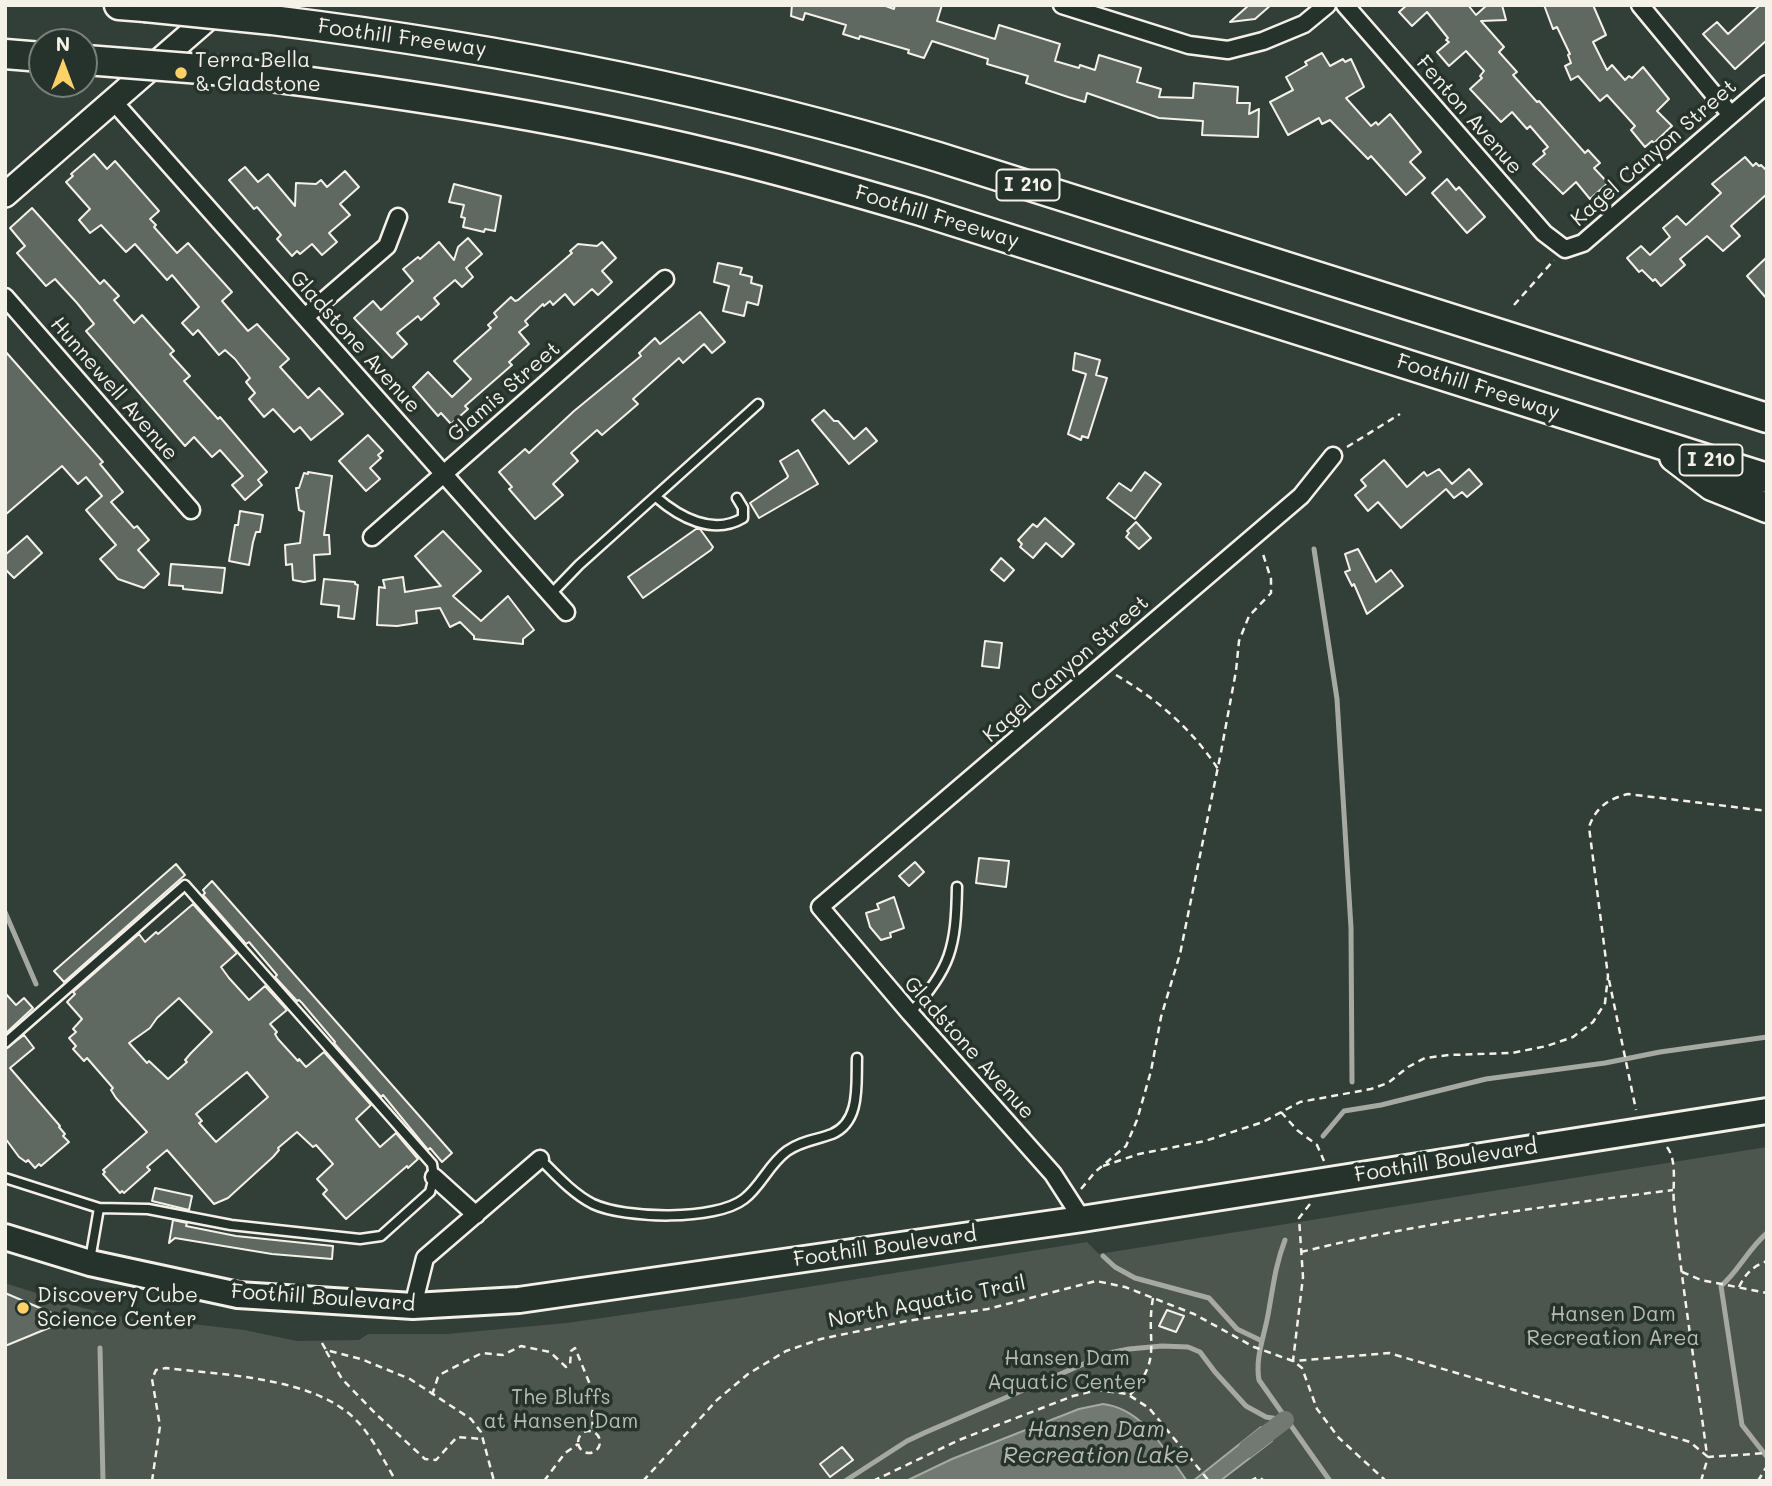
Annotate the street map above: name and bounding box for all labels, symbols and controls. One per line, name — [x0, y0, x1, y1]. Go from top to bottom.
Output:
street label: Foothill Freeway — [316, 14, 488, 62]
north arrow — [28, 28, 98, 98]
text: N — [56, 31, 70, 56]
place label: Terra Bella & Gladstone — [195, 48, 321, 98]
street label: Fenton Avenue — [1411, 50, 1527, 180]
marker: Terra Bella & Gladstone — [173, 65, 189, 81]
street label: Kagel Canyon Street — [1566, 74, 1742, 232]
road number: I 210 — [996, 169, 1060, 200]
street label: Foothill Freeway — [852, 180, 1022, 254]
street label: Gladstone Avenue — [284, 266, 426, 418]
street label: Hunnewell Avenue — [45, 312, 183, 466]
street label: Glamis Street — [443, 336, 565, 448]
street label: Foothill Freeway — [1393, 349, 1563, 425]
road number: I 210 — [1680, 444, 1742, 475]
street label: Kagel Canyon Street — [978, 590, 1154, 748]
street label: Gladstone Avenue — [898, 972, 1040, 1124]
street label: Foothill Boulevard — [1353, 1134, 1539, 1188]
street label: Foothill Boulevard — [792, 1222, 978, 1272]
street label: North Aquatic Trail — [826, 1270, 1028, 1334]
street label: Foothill Boulevard — [230, 1279, 416, 1317]
place label: Discovery Cube Science Center — [37, 1283, 198, 1333]
marker: Discovery Cube Science Center — [15, 1300, 31, 1316]
park label: Hansen Dam Recreation Area — [1526, 1302, 1700, 1352]
park label: Hansen Dam Aquatic Center — [987, 1346, 1147, 1396]
park label: The Bluffs at Hansen Dam — [484, 1385, 638, 1435]
water label: Hansen Dam Recreation Lake — [1003, 1416, 1189, 1470]

